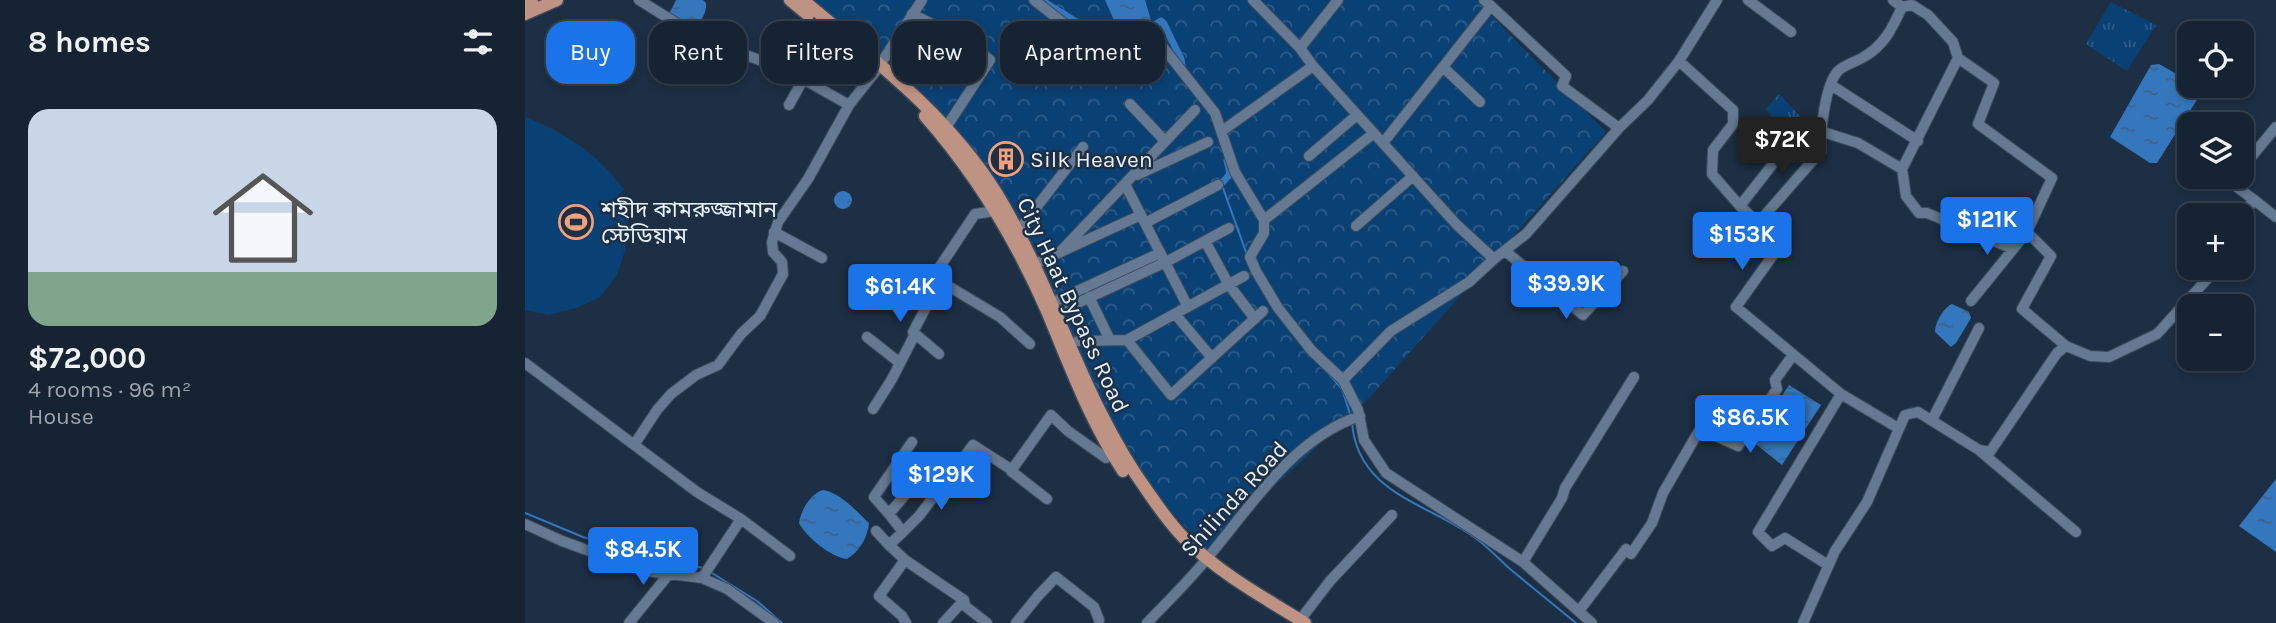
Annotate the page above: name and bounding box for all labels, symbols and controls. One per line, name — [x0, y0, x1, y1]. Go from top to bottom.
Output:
chip: Buy — [546, 21, 635, 84]
chip: Rent — [649, 21, 747, 84]
chip: Filters — [761, 21, 878, 84]
chip: New — [892, 21, 986, 84]
chip: Apartment — [1000, 21, 1165, 84]
map controls — [2177, 21, 2254, 371]
button: locate — [2177, 21, 2254, 98]
icon: filters — [459, 23, 497, 61]
text: 8 homes — [28, 24, 151, 60]
button: layers — [2177, 112, 2254, 189]
pin: $72K — [1741, 118, 1823, 177]
text: $72K — [1754, 126, 1810, 153]
building icon: Silk Heaven — [987, 140, 1025, 178]
place label: Silk Heaven — [1030, 146, 1153, 173]
icon: home — [200, 155, 326, 281]
street label: City Haat Bypass Road — [1011, 193, 1135, 417]
place label: শহীদ কামরুজ্জামান স্টেডিয়াম — [600, 196, 778, 249]
pin: $121K — [1938, 198, 2036, 257]
sports icon: শহীদ কামরুজ্জামান স্টেডিয়াম — [557, 203, 595, 241]
button: + — [2177, 203, 2254, 280]
text: $121K — [1956, 206, 2018, 233]
pin: $153K — [1693, 212, 1791, 272]
text: $153K — [1709, 221, 1775, 248]
pin: $39.9K — [1509, 262, 1623, 321]
pin: $61.4K — [843, 264, 957, 324]
text: $39.9K — [1527, 270, 1605, 297]
text: $61.4K — [864, 273, 936, 300]
button: − — [2177, 294, 2254, 371]
text: $72,000 — [28, 340, 146, 376]
text: 4 rooms · 96 m² — [28, 376, 191, 403]
pin: $86.5K — [1693, 396, 1807, 455]
text: House — [28, 403, 94, 430]
text: $86.5K — [1711, 404, 1789, 431]
street label: Shilinda Road — [1175, 436, 1293, 562]
pin: $129K — [892, 452, 990, 512]
text: $129K — [907, 461, 975, 488]
pin: $84.5K — [586, 528, 700, 587]
text: $84.5K — [604, 536, 682, 563]

